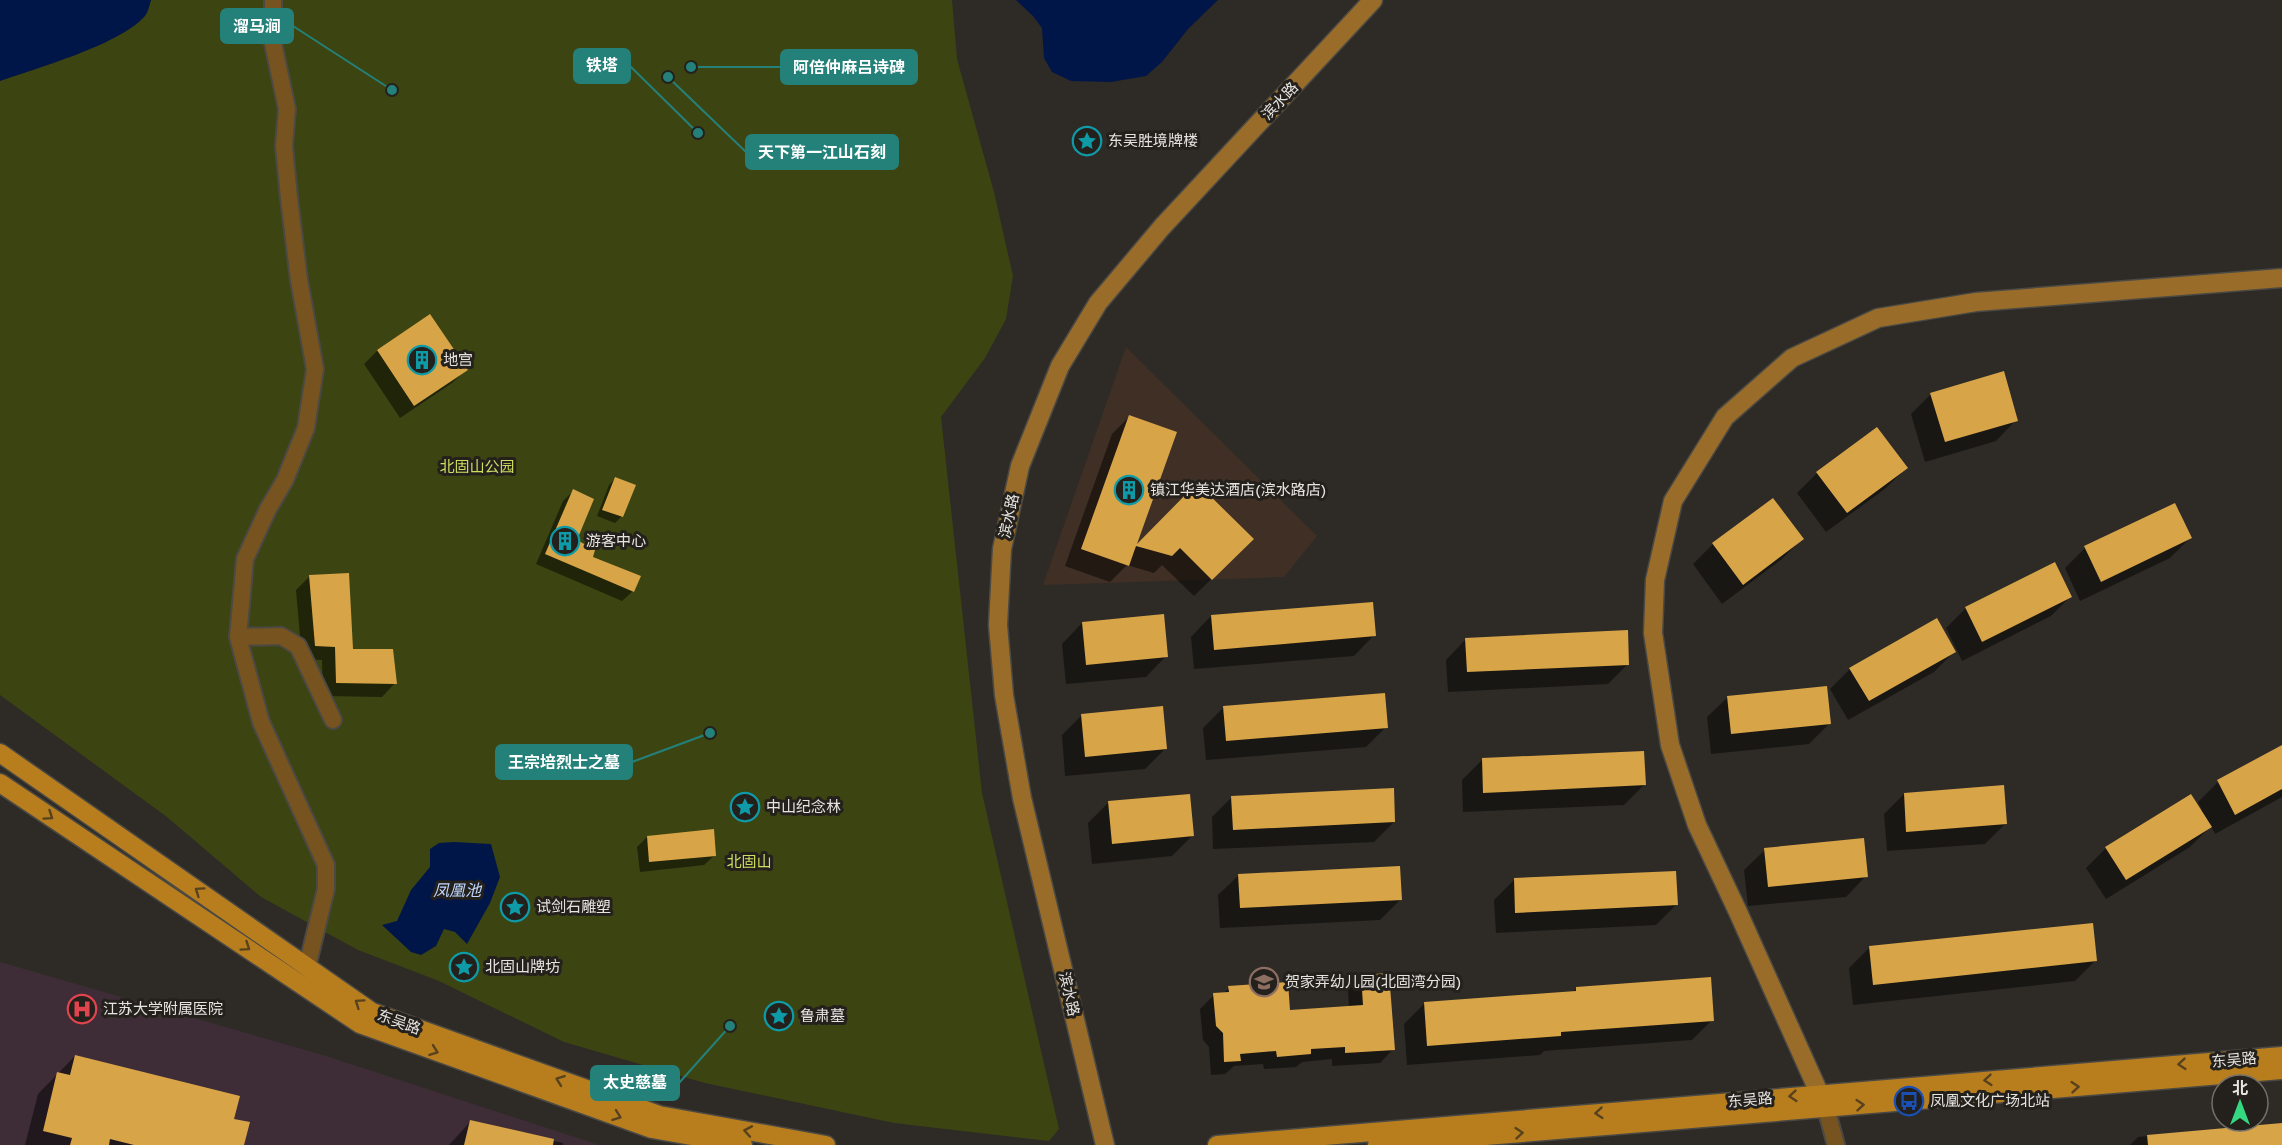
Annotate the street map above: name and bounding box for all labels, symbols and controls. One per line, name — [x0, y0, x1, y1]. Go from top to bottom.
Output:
callout: 溜马涧 — [221, 9, 293, 43]
text: 溜马涧 — [233, 16, 281, 36]
callout: 铁塔 — [574, 49, 630, 83]
callout: 阿倍仲麻吕诗碑 — [781, 50, 917, 84]
text: 铁塔 — [586, 55, 618, 75]
text: 阿倍仲麻吕诗碑 — [793, 57, 905, 77]
street label: 滨水路 — [1257, 78, 1301, 123]
place icon: 东吴胜境牌楼 — [1071, 125, 1103, 157]
place label: 东吴胜境牌楼 — [1108, 131, 1198, 149]
callout: 天下第一江山石刻 — [746, 135, 898, 169]
text: 天下第一江山石刻 — [758, 142, 886, 162]
building icon: 地宫 — [406, 344, 438, 376]
place label: 地宫 — [443, 350, 473, 368]
park label: 北固山公园 — [439, 457, 515, 475]
building icon: 镇江华美达酒店(滨水路店) — [1113, 474, 1145, 506]
place label: 镇江华美达酒店(滨水路店) — [1150, 480, 1326, 498]
street label: 滨水路 — [995, 492, 1022, 540]
building icon: 游客中心 — [549, 525, 581, 557]
place label: 游客中心 — [586, 531, 646, 549]
callout: 王宗培烈士之墓 — [496, 745, 632, 779]
text: 王宗培烈士之墓 — [508, 752, 620, 772]
place icon: 中山纪念林 — [729, 791, 761, 823]
place label: 中山纪念林 — [766, 797, 841, 815]
one-way arrow — [42, 808, 53, 819]
park label: 北固山 — [726, 852, 772, 870]
water label: 凤凰池 — [433, 880, 483, 900]
one-way arrow — [195, 887, 206, 898]
place icon: 试剑石雕塑 — [499, 891, 531, 923]
place label: 试剑石雕塑 — [536, 897, 611, 915]
one-way arrow — [239, 940, 250, 951]
place icon: 北固山牌坊 — [448, 951, 480, 983]
place label: 北固山牌坊 — [485, 957, 560, 975]
school or university icon: 贺家弄幼儿园(北固湾分园) — [1248, 966, 1280, 998]
street label: 滨水路 — [1056, 970, 1084, 1018]
place label: 贺家弄幼儿园(北固湾分园) — [1285, 972, 1461, 990]
hospital icon: 江苏大学附属医院 — [66, 993, 98, 1025]
place label: 江苏大学附属医院 — [103, 999, 223, 1017]
one-way arrow — [354, 999, 365, 1010]
place icon: 鲁肃墓 — [763, 1000, 795, 1032]
street label: 东吴路 — [375, 1005, 424, 1037]
place label: 鲁肃墓 — [800, 1006, 845, 1024]
one-way arrow — [428, 1043, 439, 1056]
street label: 东吴路 — [2211, 1048, 2257, 1070]
one-way arrow — [2177, 1057, 2186, 1070]
callout: 太史慈墓 — [591, 1066, 679, 1100]
text: 太史慈墓 — [603, 1072, 667, 1092]
one-way arrow — [1983, 1073, 1992, 1086]
north arrow — [2210, 1073, 2270, 1133]
one-way arrow — [555, 1074, 566, 1087]
text: 北 — [2232, 1078, 2248, 1098]
one-way arrow — [2071, 1081, 2080, 1094]
bus stop icon: 凤凰文化广场北站 — [1893, 1085, 1925, 1117]
street label: 东吴路 — [1727, 1088, 1773, 1110]
one-way arrow — [1789, 1090, 1798, 1103]
place label: 凤凰文化广场北站 — [1930, 1091, 2050, 1109]
one-way arrow — [1855, 1099, 1864, 1112]
one-way arrow — [1594, 1106, 1603, 1119]
one-way arrow — [611, 1109, 622, 1122]
one-way arrow — [743, 1125, 753, 1138]
one-way arrow — [1515, 1127, 1524, 1140]

